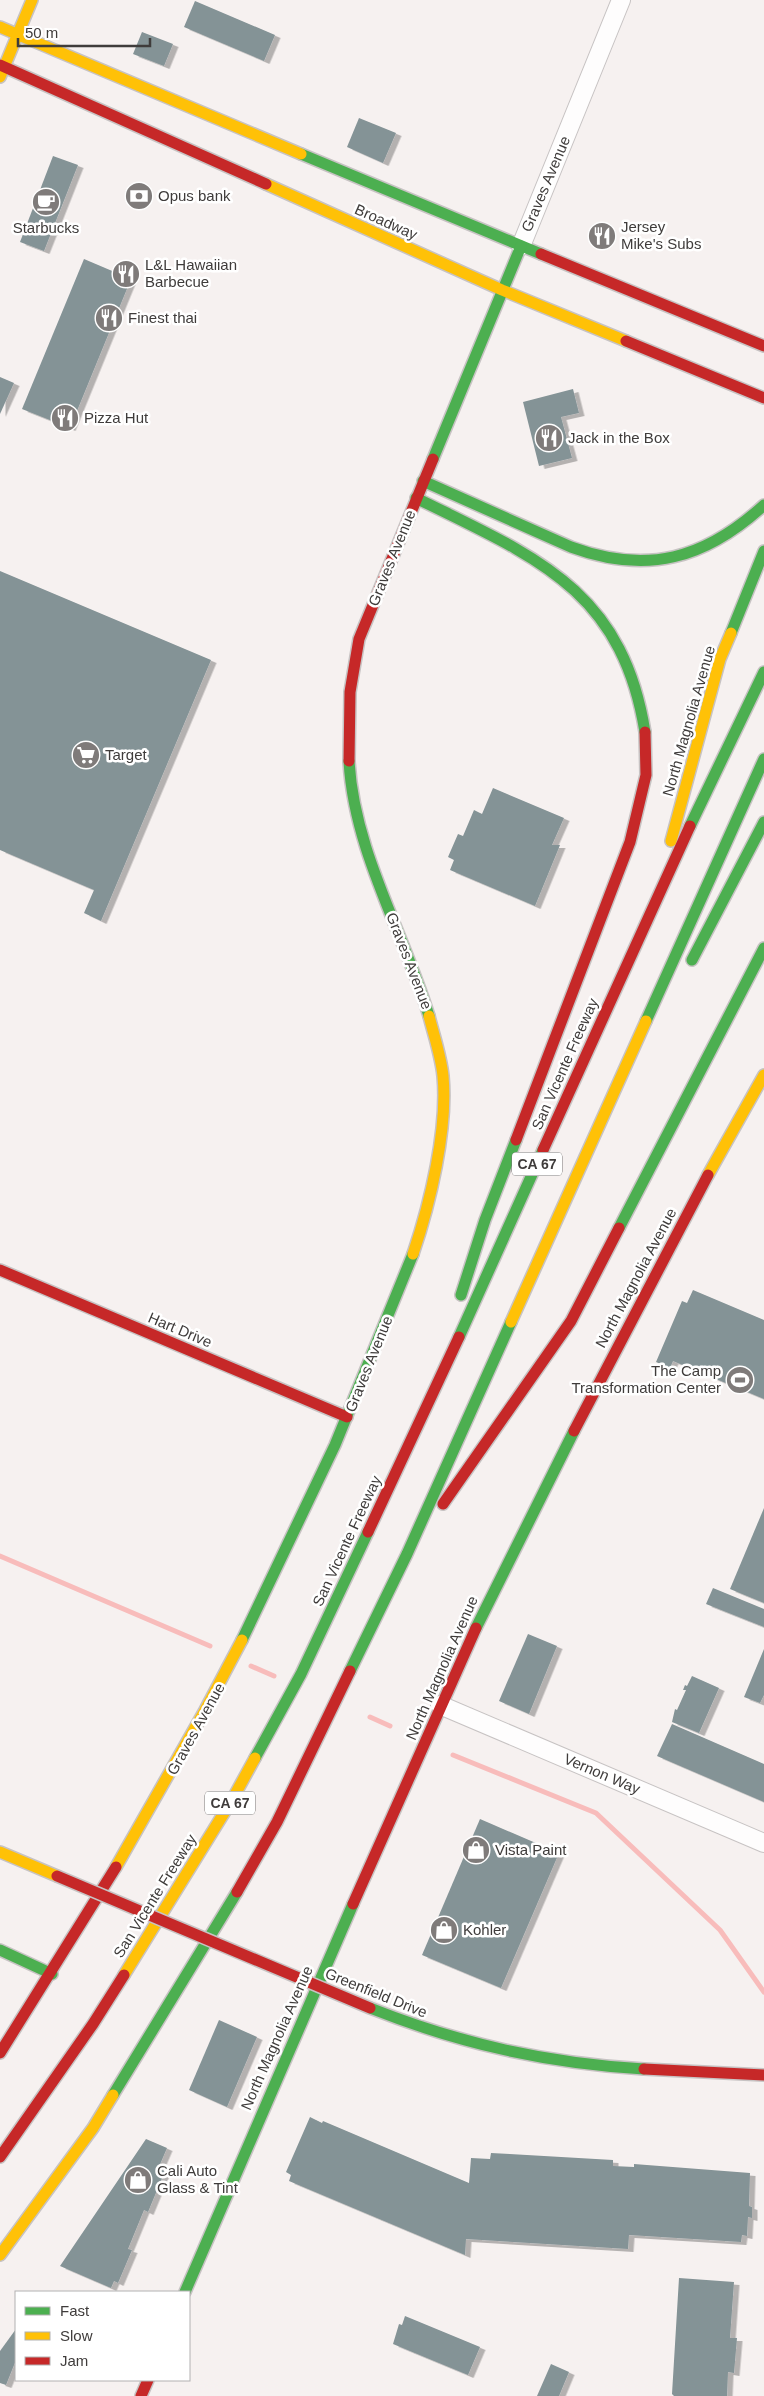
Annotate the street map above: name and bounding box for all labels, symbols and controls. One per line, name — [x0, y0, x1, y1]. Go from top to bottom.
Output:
scale bar — [18, 15, 150, 47]
text: 50 m — [25, 24, 58, 41]
street label: Graves Avenue — [518, 133, 573, 234]
bank icon: Opus bank — [124, 181, 154, 211]
cafe icon: Starbucks — [31, 187, 61, 217]
place label: Opus bank — [158, 187, 231, 204]
street label: Broadway — [352, 200, 421, 243]
place label: Jersey Mike's Subs — [621, 218, 701, 252]
place label: Starbucks — [13, 219, 79, 236]
restaurant icon: Jersey Mike's Subs — [587, 221, 617, 251]
place label: L&L Hawaiian Barbecue — [145, 256, 237, 290]
restaurant icon: L&L Hawaiian Barbecue — [111, 259, 141, 289]
restaurant icon: Finest thai — [94, 303, 124, 333]
place label: Finest thai — [128, 309, 197, 326]
restaurant icon: Pizza Hut — [50, 403, 80, 433]
place label: Pizza Hut — [84, 409, 149, 426]
restaurant icon: Jack in the Box — [534, 423, 564, 453]
place label: Jack in the Box — [568, 429, 670, 446]
street label: Graves Avenue — [364, 507, 419, 608]
street label: North Magnolia Avenue — [659, 644, 718, 798]
supermarket icon: Target — [71, 740, 101, 770]
place label: Target — [105, 746, 148, 763]
street label: Graves Avenue — [383, 910, 436, 1012]
street label: San Vicente Freeway — [528, 995, 601, 1132]
road number: CA 67 — [512, 1152, 562, 1176]
street label: North Magnolia Avenue — [592, 1205, 680, 1350]
street label: Hart Drive — [146, 1309, 215, 1351]
street label: Graves Avenue — [341, 1313, 396, 1414]
place label: The Camp Transformation Center — [571, 1362, 721, 1396]
sports icon: The Camp Transformation Center — [725, 1365, 755, 1395]
street label: San Vicente Freeway — [309, 1472, 385, 1609]
street label: North Magnolia Avenue — [402, 1593, 481, 1742]
street label: Graves Avenue — [163, 1680, 228, 1778]
street label: Vernon Way — [562, 1750, 643, 1797]
road number: CA 67 — [205, 1792, 255, 1815]
street label: San Vicente Freeway — [110, 1830, 200, 1961]
shop icon: Vista Paint — [461, 1835, 491, 1865]
place label: Vista Paint — [495, 1841, 567, 1858]
shop icon: Kohler — [429, 1915, 459, 1945]
place label: Kohler — [463, 1921, 506, 1938]
street label: North Magnolia Avenue — [237, 1963, 316, 2112]
street label: Greenfield Drive — [323, 1964, 430, 2021]
place label: Cali Auto Glass & Tint — [157, 2162, 239, 2196]
shop icon: Cali Auto Glass & Tint — [123, 2165, 153, 2195]
legend — [15, 2291, 190, 2381]
text: Fast — [60, 2302, 90, 2319]
text: Slow — [60, 2327, 93, 2344]
text: Jam — [60, 2352, 88, 2369]

